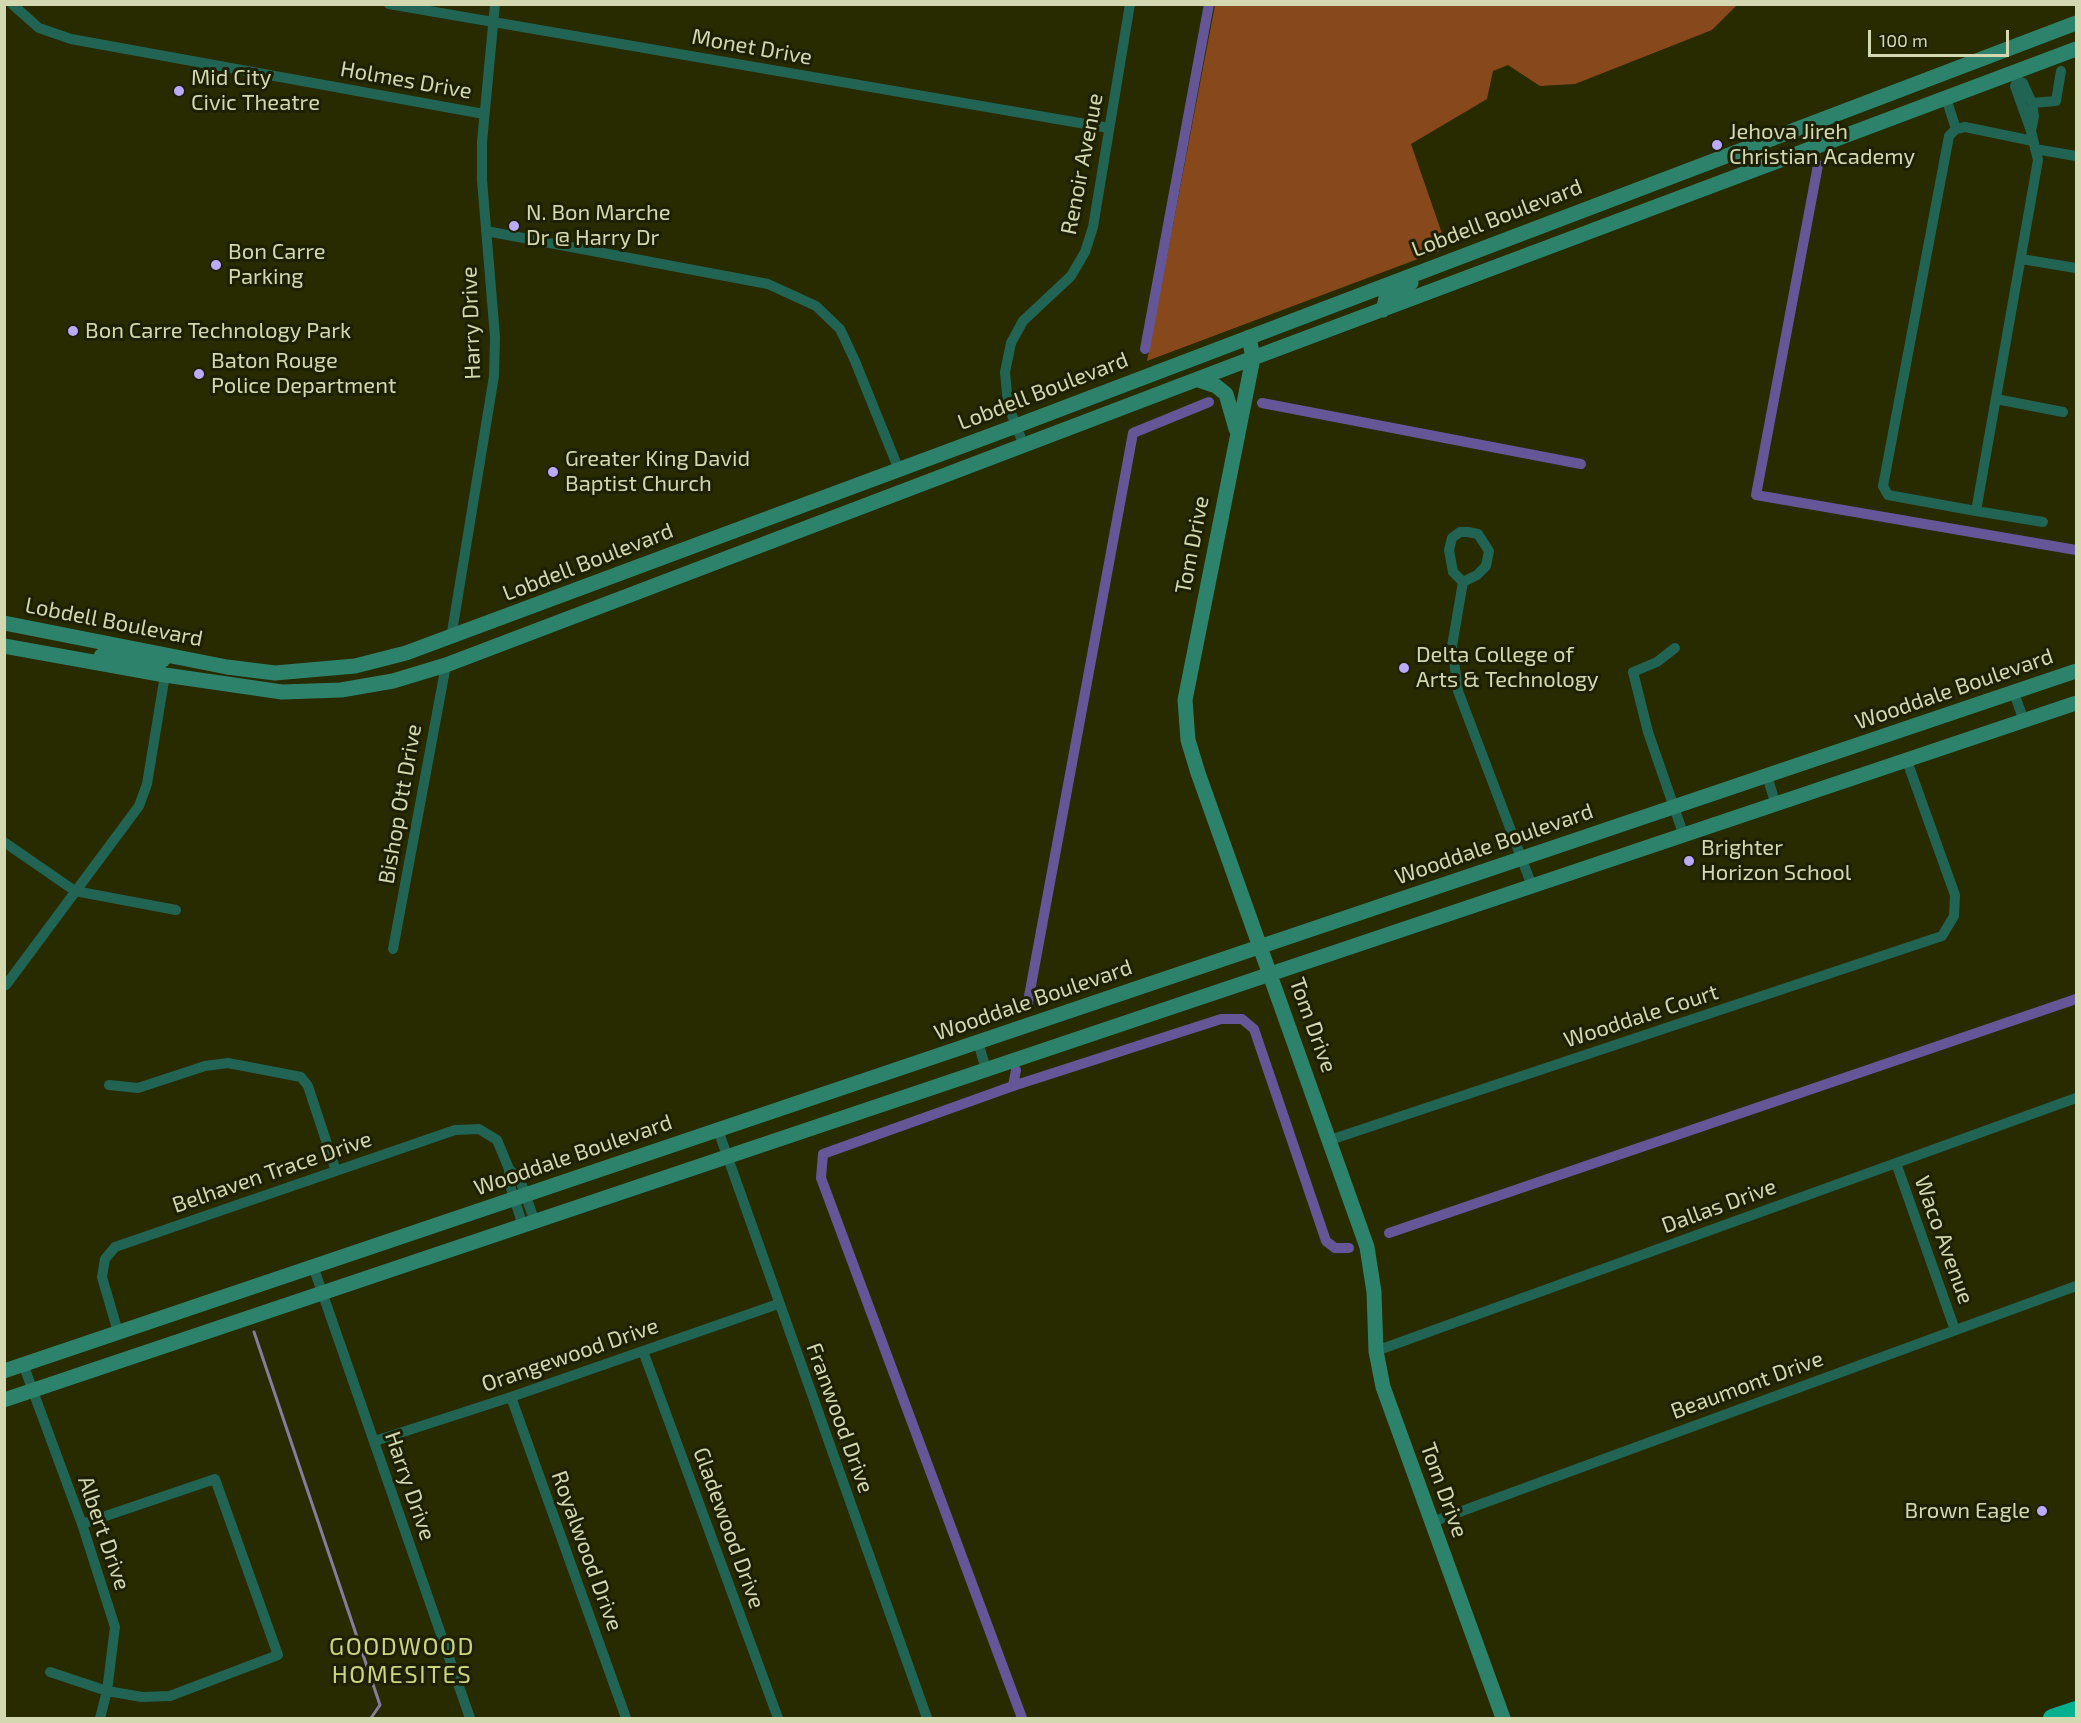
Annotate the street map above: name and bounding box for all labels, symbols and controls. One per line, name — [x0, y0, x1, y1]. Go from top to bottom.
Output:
scale bar — [1871, 18, 2012, 56]
street label: Monet Drive — [690, 23, 814, 71]
text: 100 m — [1879, 29, 1928, 51]
street label: Holmes Drive — [338, 55, 474, 105]
place label: Mid City Civic Theatre — [191, 65, 320, 116]
marker: Mid City Civic Theatre — [172, 84, 186, 98]
street label: Renoir Avenue — [1055, 91, 1109, 237]
place label: Jehova Jireh Christian Academy — [1729, 119, 1915, 170]
marker: Jehova Jireh Christian Academy — [1710, 138, 1724, 152]
street label: Lobdell Boulevard — [1408, 173, 1586, 263]
place label: N. Bon Marche Dr @ Harry Dr — [526, 200, 671, 252]
marker: N. Bon Marche Dr @ Harry Dr — [507, 219, 521, 233]
place label: Bon Carre Parking — [228, 239, 326, 290]
marker: Bon Carre Parking — [209, 258, 223, 272]
street label: Harry Drive — [456, 266, 486, 380]
place label: Bon Carre Technology Park — [85, 318, 351, 344]
marker: Bon Carre Technology Park — [66, 324, 80, 338]
street label: Lobdell Boulevard — [954, 346, 1132, 436]
place label: Baton Rouge Police Department — [211, 348, 396, 400]
marker: Baton Rouge Police Department — [192, 367, 206, 381]
place label: Greater King David Baptist Church — [565, 446, 750, 498]
marker: Greater King David Baptist Church — [546, 465, 560, 479]
street label: Tom Drive — [1170, 494, 1214, 596]
street label: Lobdell Boulevard — [499, 517, 677, 607]
street label: Lobdell Boulevard — [23, 592, 205, 652]
place label: Delta College of Arts & Technology — [1416, 642, 1599, 694]
street label: Wooddale Boulevard — [1851, 643, 2057, 735]
marker: Delta College of Arts & Technology — [1397, 661, 1411, 675]
street label: Bishop Ott Drive — [373, 722, 427, 886]
street label: Wooddale Boulevard — [1391, 798, 1597, 890]
place label: Brighter Horizon School — [1701, 835, 1851, 886]
marker: Brighter Horizon School — [1682, 854, 1696, 868]
street label: Wooddale Boulevard — [930, 954, 1136, 1046]
street label: Tom Drive — [1284, 974, 1342, 1076]
street label: Wooddale Court — [1560, 979, 1722, 1053]
street label: Wooddale Boulevard — [470, 1109, 676, 1201]
street label: Belhaven Trace Drive — [169, 1125, 375, 1219]
street label: Waco Avenue — [1909, 1172, 1979, 1308]
street label: Dallas Drive — [1658, 1173, 1780, 1239]
street label: Orangewood Drive — [478, 1312, 662, 1398]
street label: Franwood Drive — [801, 1339, 879, 1497]
street label: Beaumont Drive — [1667, 1345, 1827, 1425]
street label: Harry Drive — [379, 1428, 441, 1544]
street label: Tom Drive — [1415, 1439, 1473, 1541]
street label: Gladewood Drive — [688, 1444, 770, 1612]
street label: Royalwood Drive — [546, 1467, 628, 1635]
street label: Albert Drive — [72, 1472, 136, 1594]
place label: Brown Eagle — [1905, 1498, 2030, 1524]
marker: Brown Eagle — [2035, 1504, 2049, 1518]
district label: GOODWOOD HOMESITES — [329, 1633, 475, 1689]

